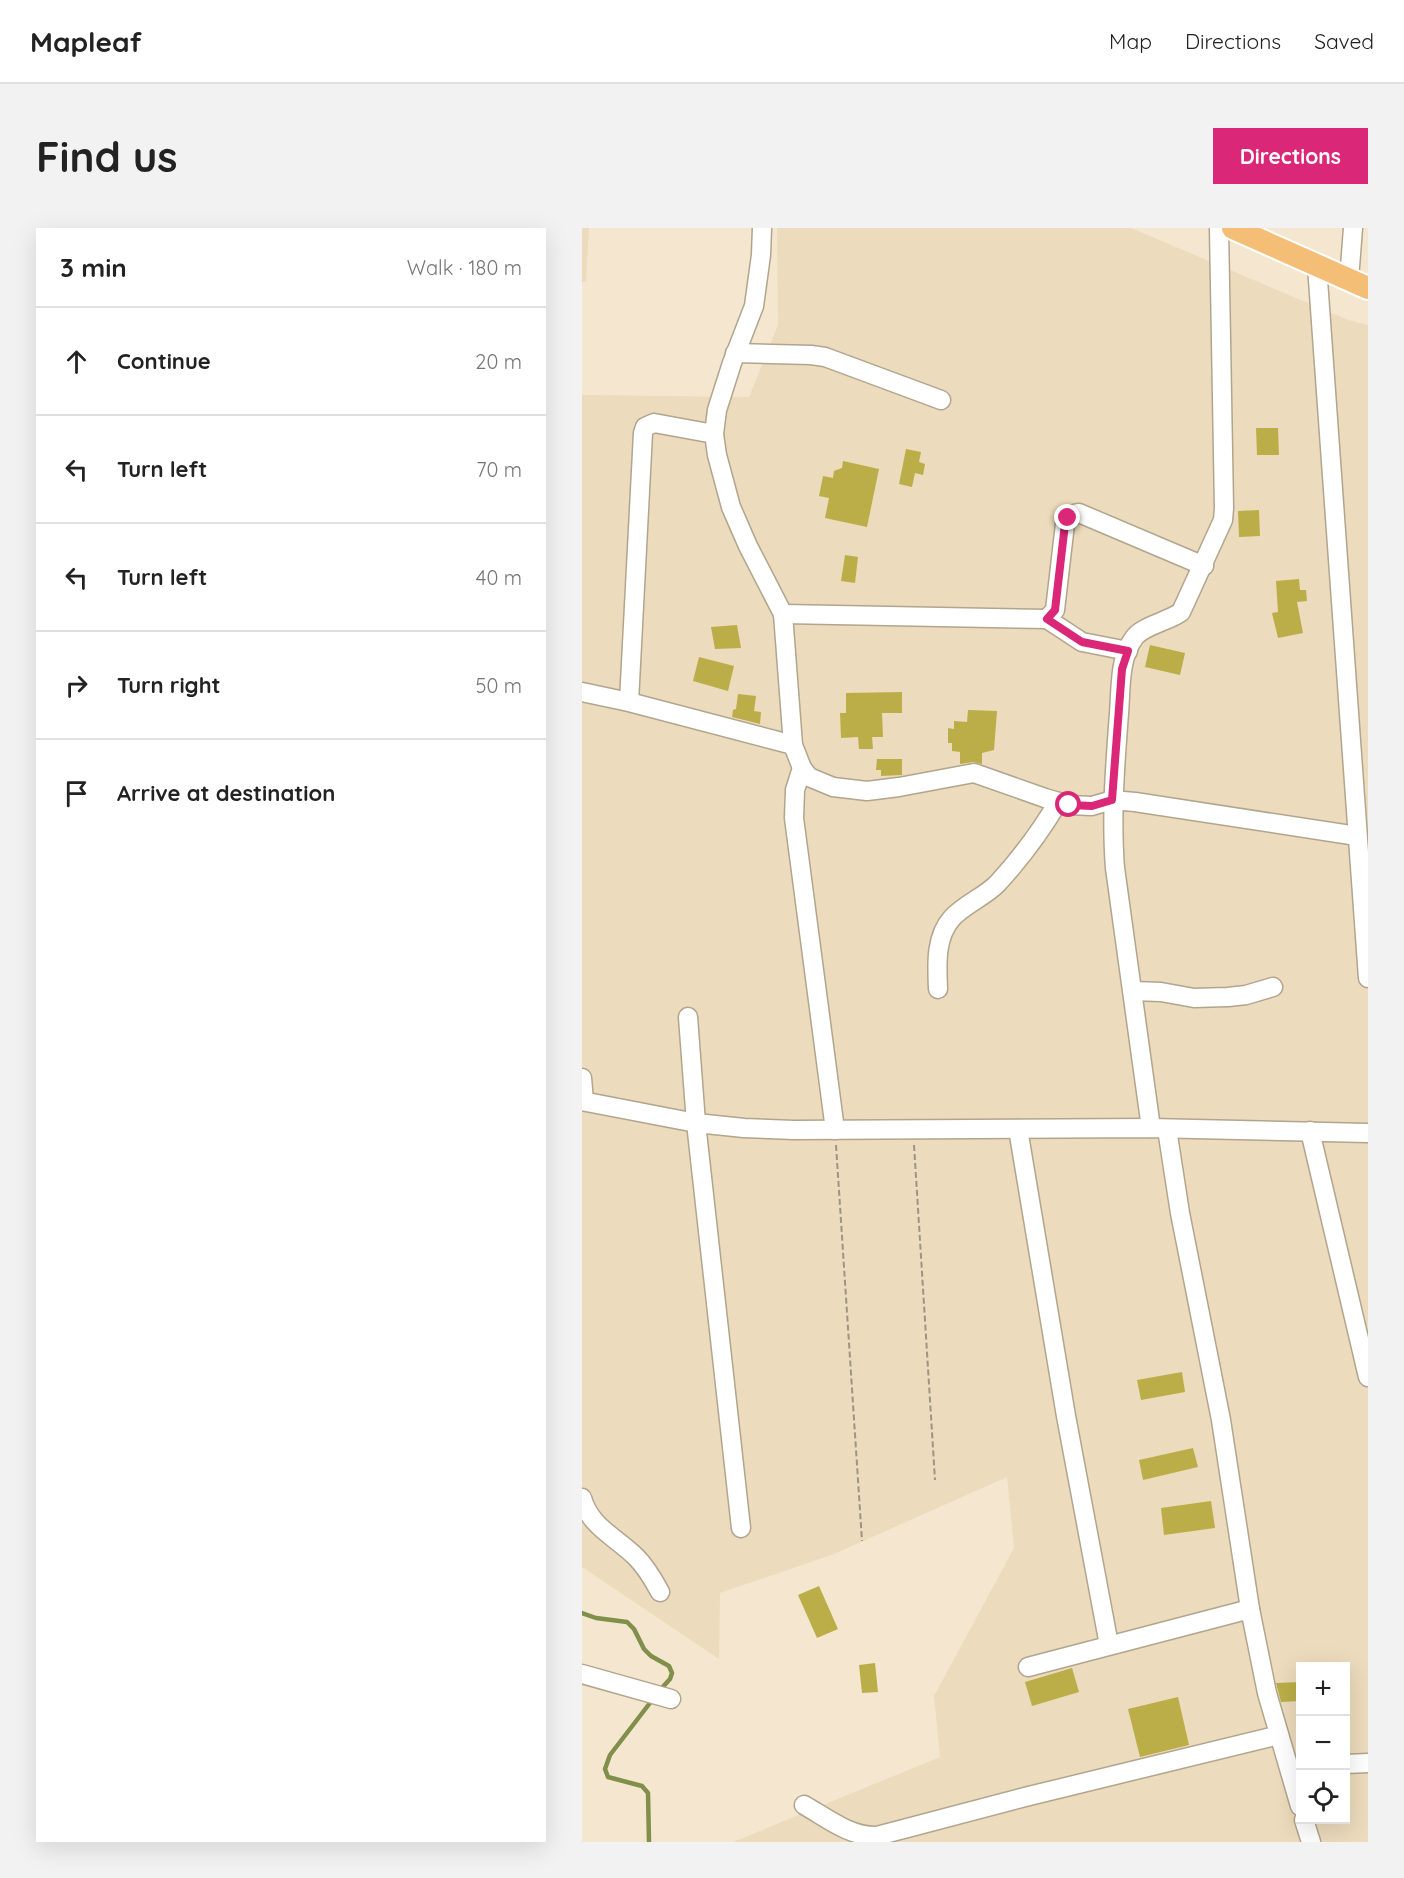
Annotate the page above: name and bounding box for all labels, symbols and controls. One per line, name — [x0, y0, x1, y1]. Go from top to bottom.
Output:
text: Mapleaf — [30, 24, 142, 59]
text: Map — [1109, 28, 1152, 54]
text: Directions — [1185, 28, 1281, 54]
text: Saved — [1314, 28, 1374, 54]
button: Directions — [1213, 128, 1368, 184]
text: Find us — [36, 130, 178, 183]
text: 3 min — [60, 251, 127, 284]
text: Walk · 180 m — [407, 255, 522, 280]
icon: ahead — [60, 345, 93, 378]
text: Continue — [117, 347, 211, 375]
text: 20 m — [475, 349, 522, 374]
icon: left — [60, 453, 93, 486]
text: Turn left — [117, 455, 207, 483]
text: 70 m — [476, 457, 522, 482]
route end — [1054, 504, 1080, 530]
icon: left — [60, 561, 93, 594]
text: Turn left — [117, 563, 207, 591]
text: 40 m — [476, 565, 522, 590]
icon: right — [60, 669, 93, 702]
text: Turn right — [117, 671, 221, 699]
text: 50 m — [476, 673, 522, 698]
icon: arrive — [60, 777, 93, 810]
text: Arrive at destination — [117, 779, 335, 807]
route start — [1055, 791, 1081, 817]
map controls — [1296, 1662, 1350, 1824]
button: + — [1296, 1662, 1350, 1716]
button: − — [1296, 1716, 1350, 1770]
button: locate — [1296, 1770, 1350, 1824]

